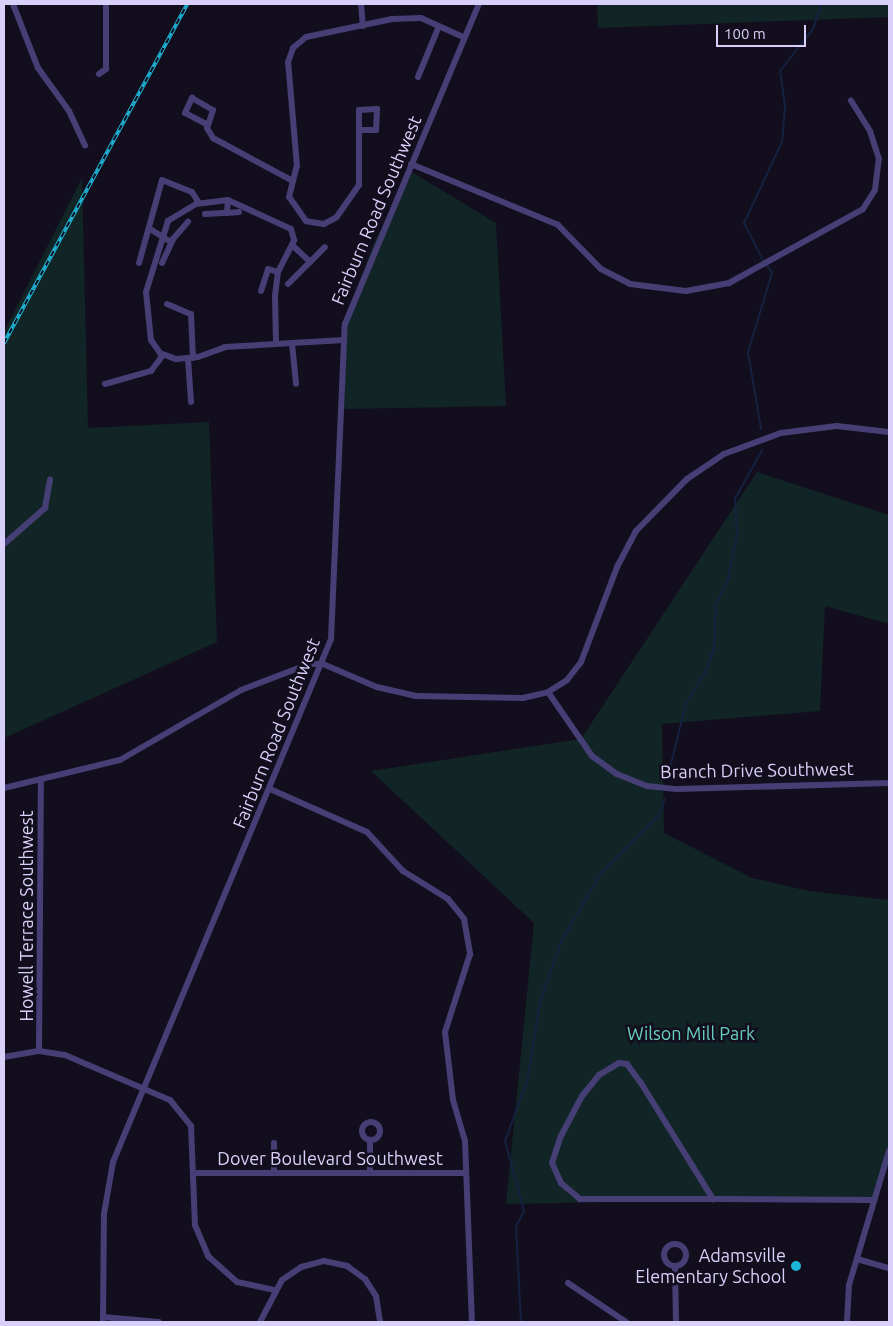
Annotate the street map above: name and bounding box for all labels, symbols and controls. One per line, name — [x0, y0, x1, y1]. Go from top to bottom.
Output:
scale bar — [718, 15, 808, 47]
text: 100 m — [724, 25, 766, 42]
street label: Fairburn Road Southwest — [326, 112, 426, 308]
street label: Fairburn Road Southwest — [228, 635, 324, 831]
street label: Branch Drive Southwest — [660, 758, 854, 782]
street label: Howell Terrace Southwest — [15, 810, 37, 1022]
park label: Wilson Mill Park — [627, 1022, 755, 1044]
street label: Dover Boulevard Southwest — [217, 1147, 443, 1169]
place label: Adamsville Elementary School — [635, 1245, 786, 1288]
marker: Adamsville Elementary School — [790, 1260, 802, 1272]

